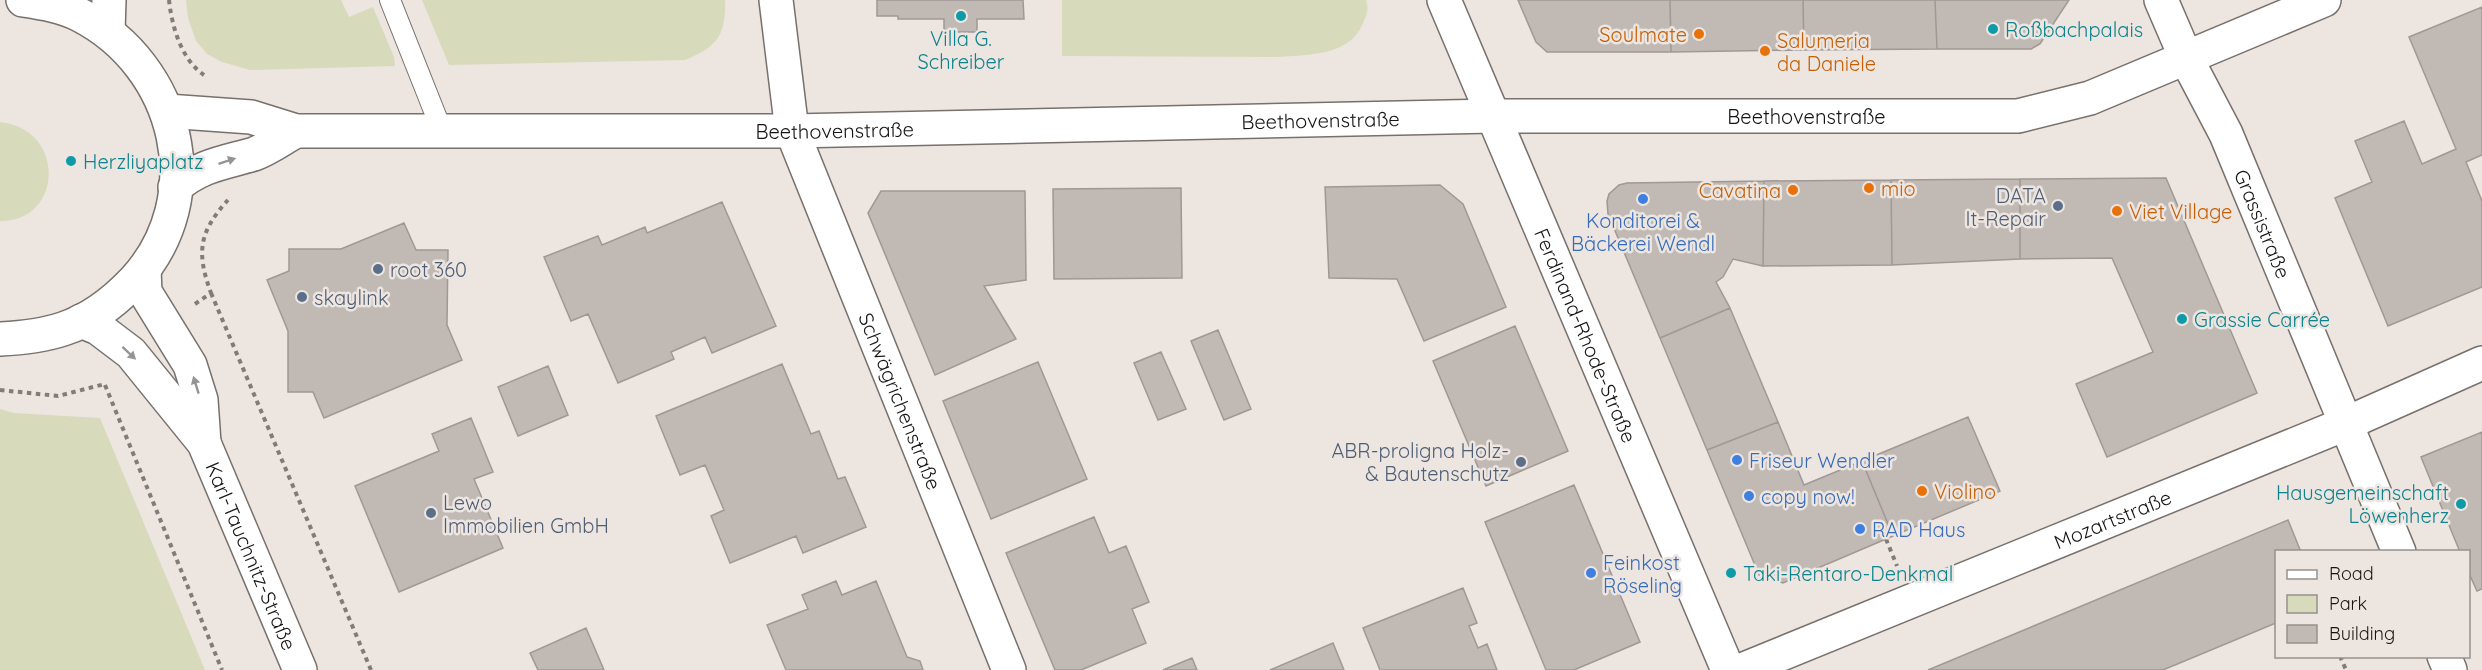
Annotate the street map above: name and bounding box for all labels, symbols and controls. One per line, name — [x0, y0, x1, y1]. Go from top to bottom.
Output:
marker: Villa G. Schreiber — [954, 9, 968, 23]
place label: Roßbachpalais — [2005, 17, 2143, 42]
place label: Soulmate — [1599, 22, 1687, 47]
marker: Roßbachpalais — [1986, 22, 2000, 36]
place label: Villa G. Schreiber — [918, 26, 1005, 74]
marker: Soulmate — [1692, 27, 1706, 41]
place label: Salumeria da Daniele — [1777, 28, 1876, 76]
marker: Salumeria da Daniele — [1758, 44, 1772, 58]
street label: Beethovenstraße — [1727, 104, 1886, 129]
street label: Beethovenstraße — [1241, 105, 1400, 134]
street label: Beethovenstraße — [755, 116, 914, 144]
place label: Herzliyaplatz — [83, 149, 204, 174]
marker: Herzliyaplatz — [64, 154, 78, 168]
one-way arrow — [218, 156, 236, 165]
street label: Grassistraße — [2229, 165, 2297, 282]
place label: mio — [1881, 176, 1916, 201]
place label: Cavatina — [1699, 178, 1781, 203]
marker: mio — [1862, 181, 1876, 195]
marker: Cavatina — [1786, 183, 1800, 197]
place label: DATA It-Repair — [1966, 183, 2046, 231]
marker: Konditorei & Bäckerei Wendl — [1636, 192, 1650, 206]
marker: DATA It-Repair — [2051, 199, 2065, 213]
place label: Viet Village — [2129, 199, 2232, 224]
marker: Viet Village — [2110, 204, 2124, 218]
place label: Konditorei & Bäckerei Wendl — [1571, 208, 1715, 256]
street label: Ferdinand-Rhode-Straße — [1530, 224, 1643, 446]
place label: root 360 — [390, 257, 467, 282]
marker: root 360 — [371, 262, 385, 276]
place label: skaylink — [314, 285, 389, 310]
marker: skaylink — [295, 290, 309, 304]
place label: Grassie Carrée — [2194, 307, 2330, 332]
street label: Schwägrichenstraße — [854, 309, 947, 493]
marker: Grassie Carrée — [2175, 312, 2189, 326]
one-way arrow — [121, 346, 136, 359]
one-way arrow — [191, 376, 200, 394]
place label: ABR-proligna Holz- & Bautenschutz — [1331, 438, 1509, 486]
place label: Friseur Wendler — [1749, 448, 1895, 473]
marker: Friseur Wendler — [1730, 453, 1744, 467]
marker: ABR-proligna Holz- & Bautenschutz — [1514, 455, 1528, 469]
street label: Karl-Tauchnitz-Straße — [201, 458, 303, 654]
place label: Violino — [1934, 479, 1996, 504]
place label: Hausgemeinschaft Löwenherz — [2276, 480, 2449, 528]
place label: copy now! — [1761, 484, 1855, 509]
marker: Violino — [1915, 484, 1929, 498]
street label: Mozartstraße — [2050, 484, 2175, 554]
marker: copy now! — [1742, 489, 1756, 503]
place label: Lewo Immobilien GmbH — [443, 490, 609, 538]
marker: Hausgemeinschaft Löwenherz — [2454, 497, 2468, 511]
marker: Lewo Immobilien GmbH — [424, 506, 438, 520]
place label: RAD Haus — [1872, 517, 1965, 542]
marker: RAD Haus — [1853, 522, 1867, 536]
place label: Feinkost Röseling — [1603, 550, 1682, 598]
legend — [2275, 550, 2470, 658]
place label: Taki-Rentaro-Denkmal — [1743, 561, 1953, 586]
text: Road — [2329, 562, 2374, 585]
marker: Feinkost Röseling — [1584, 566, 1598, 580]
marker: Taki-Rentaro-Denkmal — [1724, 566, 1738, 580]
text: Park — [2329, 592, 2367, 615]
text: Building — [2329, 622, 2395, 645]

